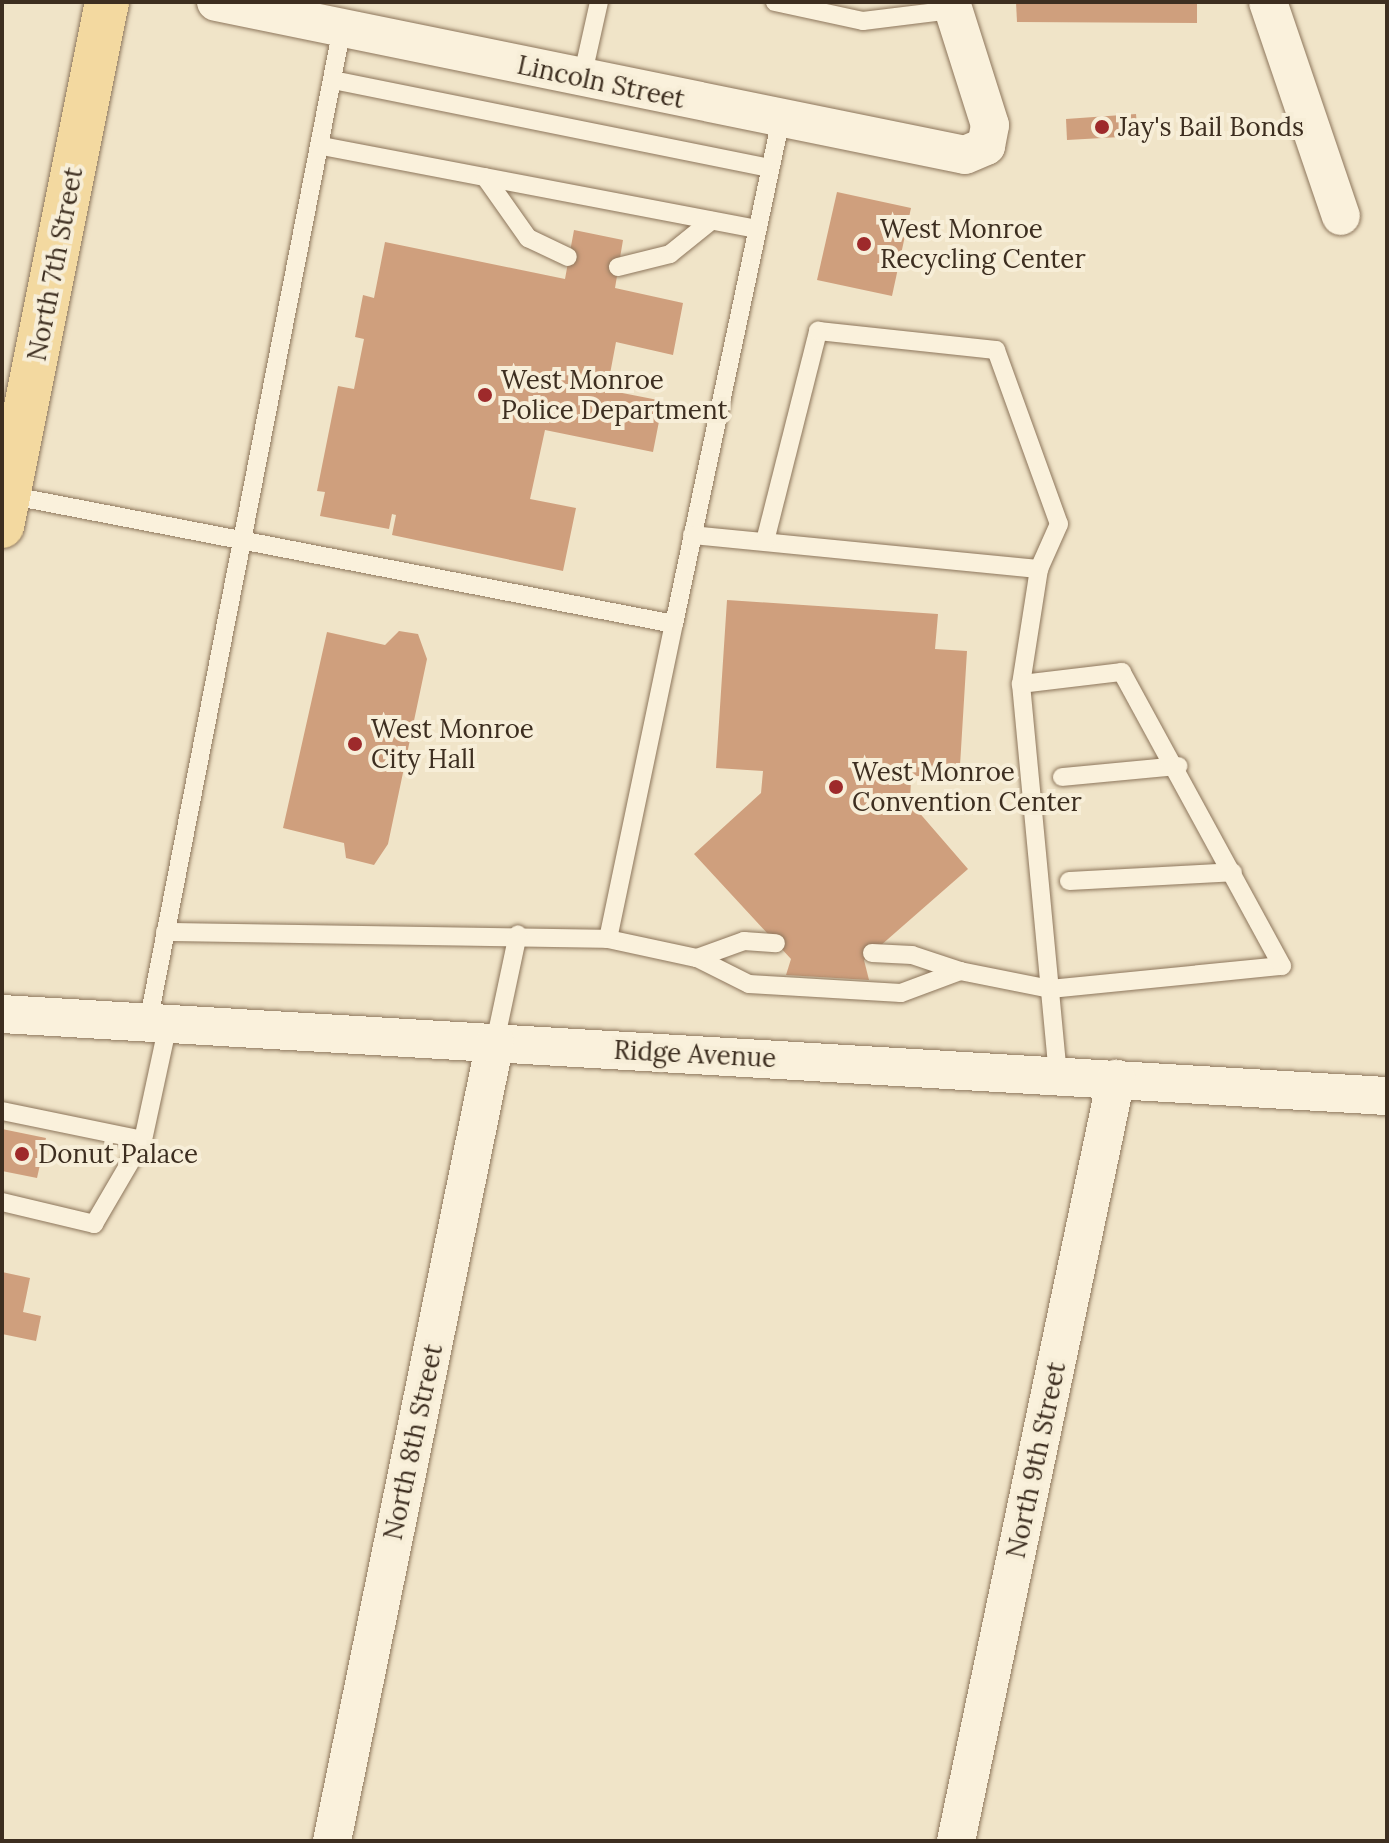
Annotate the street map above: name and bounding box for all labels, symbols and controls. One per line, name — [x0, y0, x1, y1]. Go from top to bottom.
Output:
street label: Lincoln Street — [514, 49, 688, 115]
place label: Jay's Bail Bonds — [1118, 111, 1304, 143]
marker: Jay's Bail Bonds — [1093, 118, 1111, 136]
street label: North 7th Street — [21, 164, 89, 364]
place label: West Monroe Recycling Center — [880, 213, 1086, 274]
marker: West Monroe Recycling Center — [855, 235, 873, 253]
place label: West Monroe Police Department — [501, 364, 728, 426]
marker: West Monroe Police Department — [476, 386, 494, 404]
place label: West Monroe City Hall — [371, 713, 534, 774]
marker: West Monroe City Hall — [346, 735, 364, 753]
place label: West Monroe Convention Center — [852, 756, 1082, 818]
marker: West Monroe Convention Center — [827, 778, 845, 796]
street label: Ridge Avenue — [613, 1034, 777, 1074]
place label: Donut Palace — [38, 1138, 198, 1170]
marker: Donut Palace — [13, 1145, 31, 1163]
street label: North 8th Street — [377, 1341, 449, 1543]
street label: North 9th Street — [1000, 1359, 1072, 1561]

